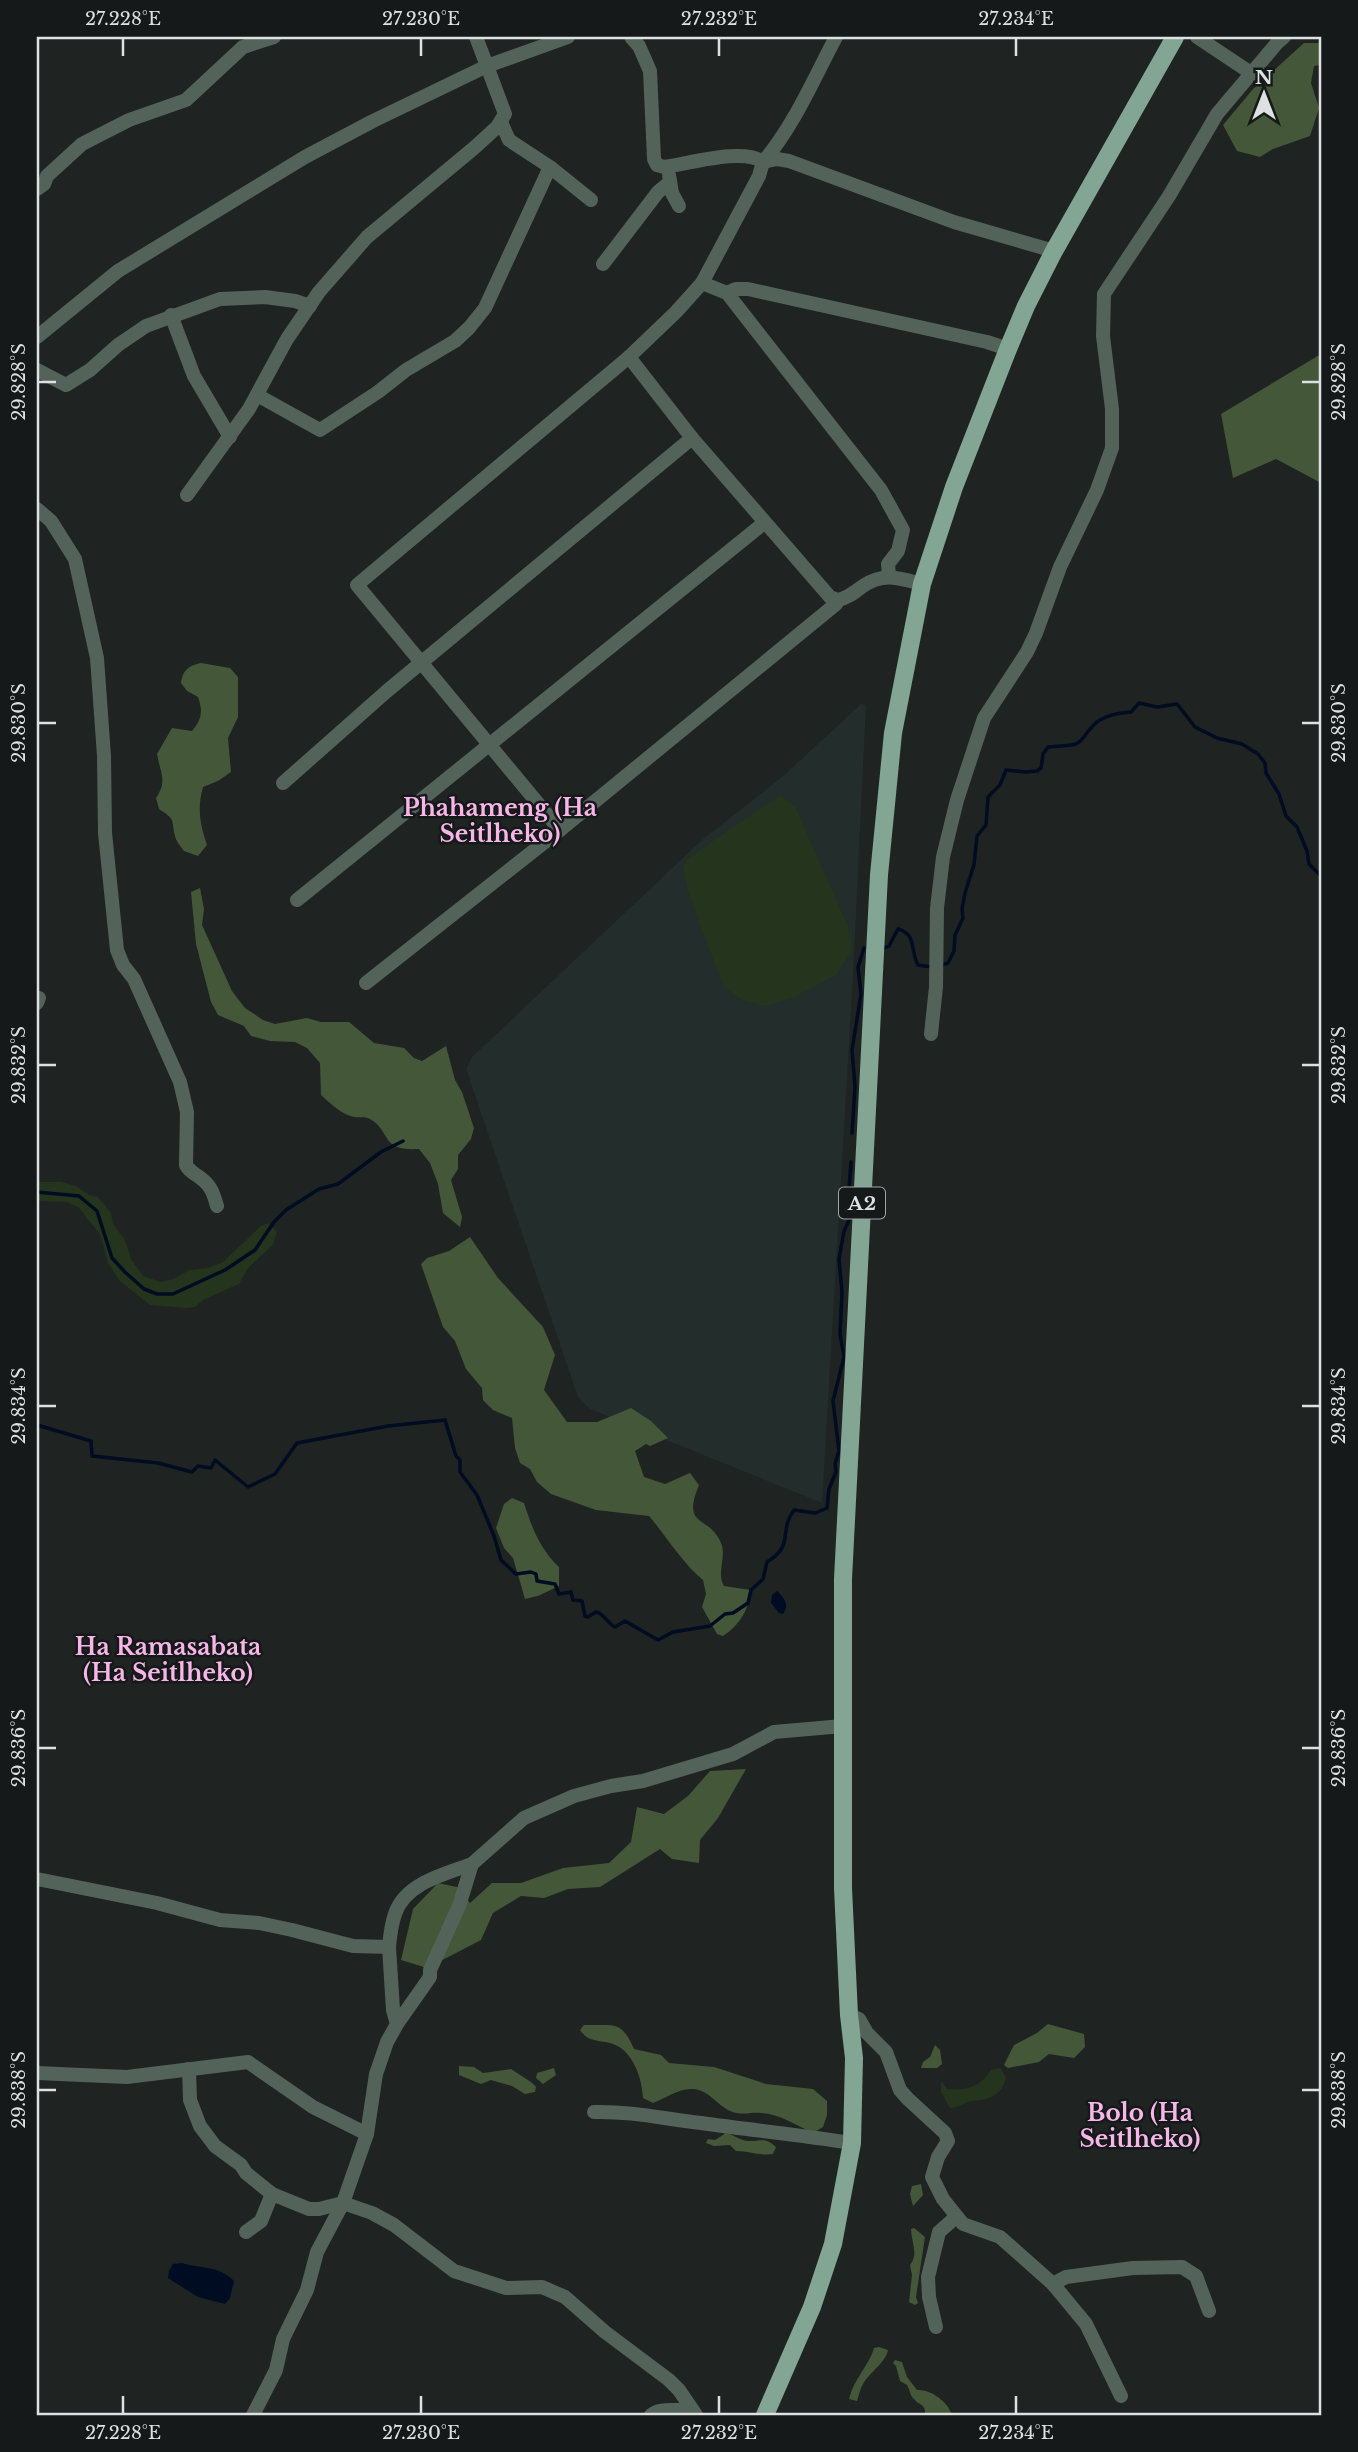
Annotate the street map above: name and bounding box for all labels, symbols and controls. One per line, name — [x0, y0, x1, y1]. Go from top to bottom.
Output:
text: 27.228°E — [85, 8, 161, 30]
text: 27.230°E — [382, 8, 460, 30]
text: 27.232°E — [681, 8, 757, 30]
text: 27.234°E — [978, 8, 1054, 30]
north arrow — [1228, 60, 1298, 130]
text: N — [1255, 66, 1273, 89]
text: 29.828°S — [8, 343, 30, 421]
text: 29.828°S — [1328, 343, 1350, 421]
text: 29.830°S — [8, 683, 30, 763]
text: 29.830°S — [1328, 683, 1350, 763]
district label: Phahameng (Ha Seitlheko) — [403, 794, 597, 848]
text: 29.832°S — [8, 1026, 30, 1104]
text: 29.832°S — [1328, 1026, 1350, 1104]
road number: A2 — [839, 1188, 885, 1218]
text: 29.834°S — [8, 1367, 30, 1445]
text: 29.834°S — [1328, 1367, 1350, 1445]
district label: Ha Ramasabata (Ha Seitlheko) — [75, 1633, 261, 1687]
text: 29.836°S — [8, 1709, 30, 1787]
text: 29.836°S — [1328, 1709, 1350, 1787]
text: 29.838°S — [8, 2051, 30, 2129]
text: 29.838°S — [1328, 2051, 1350, 2129]
district label: Bolo (Ha Seitlheko) — [1080, 2099, 1201, 2153]
text: 27.228°E — [85, 2422, 161, 2444]
text: 27.230°E — [382, 2422, 460, 2444]
text: 27.232°E — [681, 2422, 757, 2444]
text: 27.234°E — [978, 2422, 1054, 2444]

